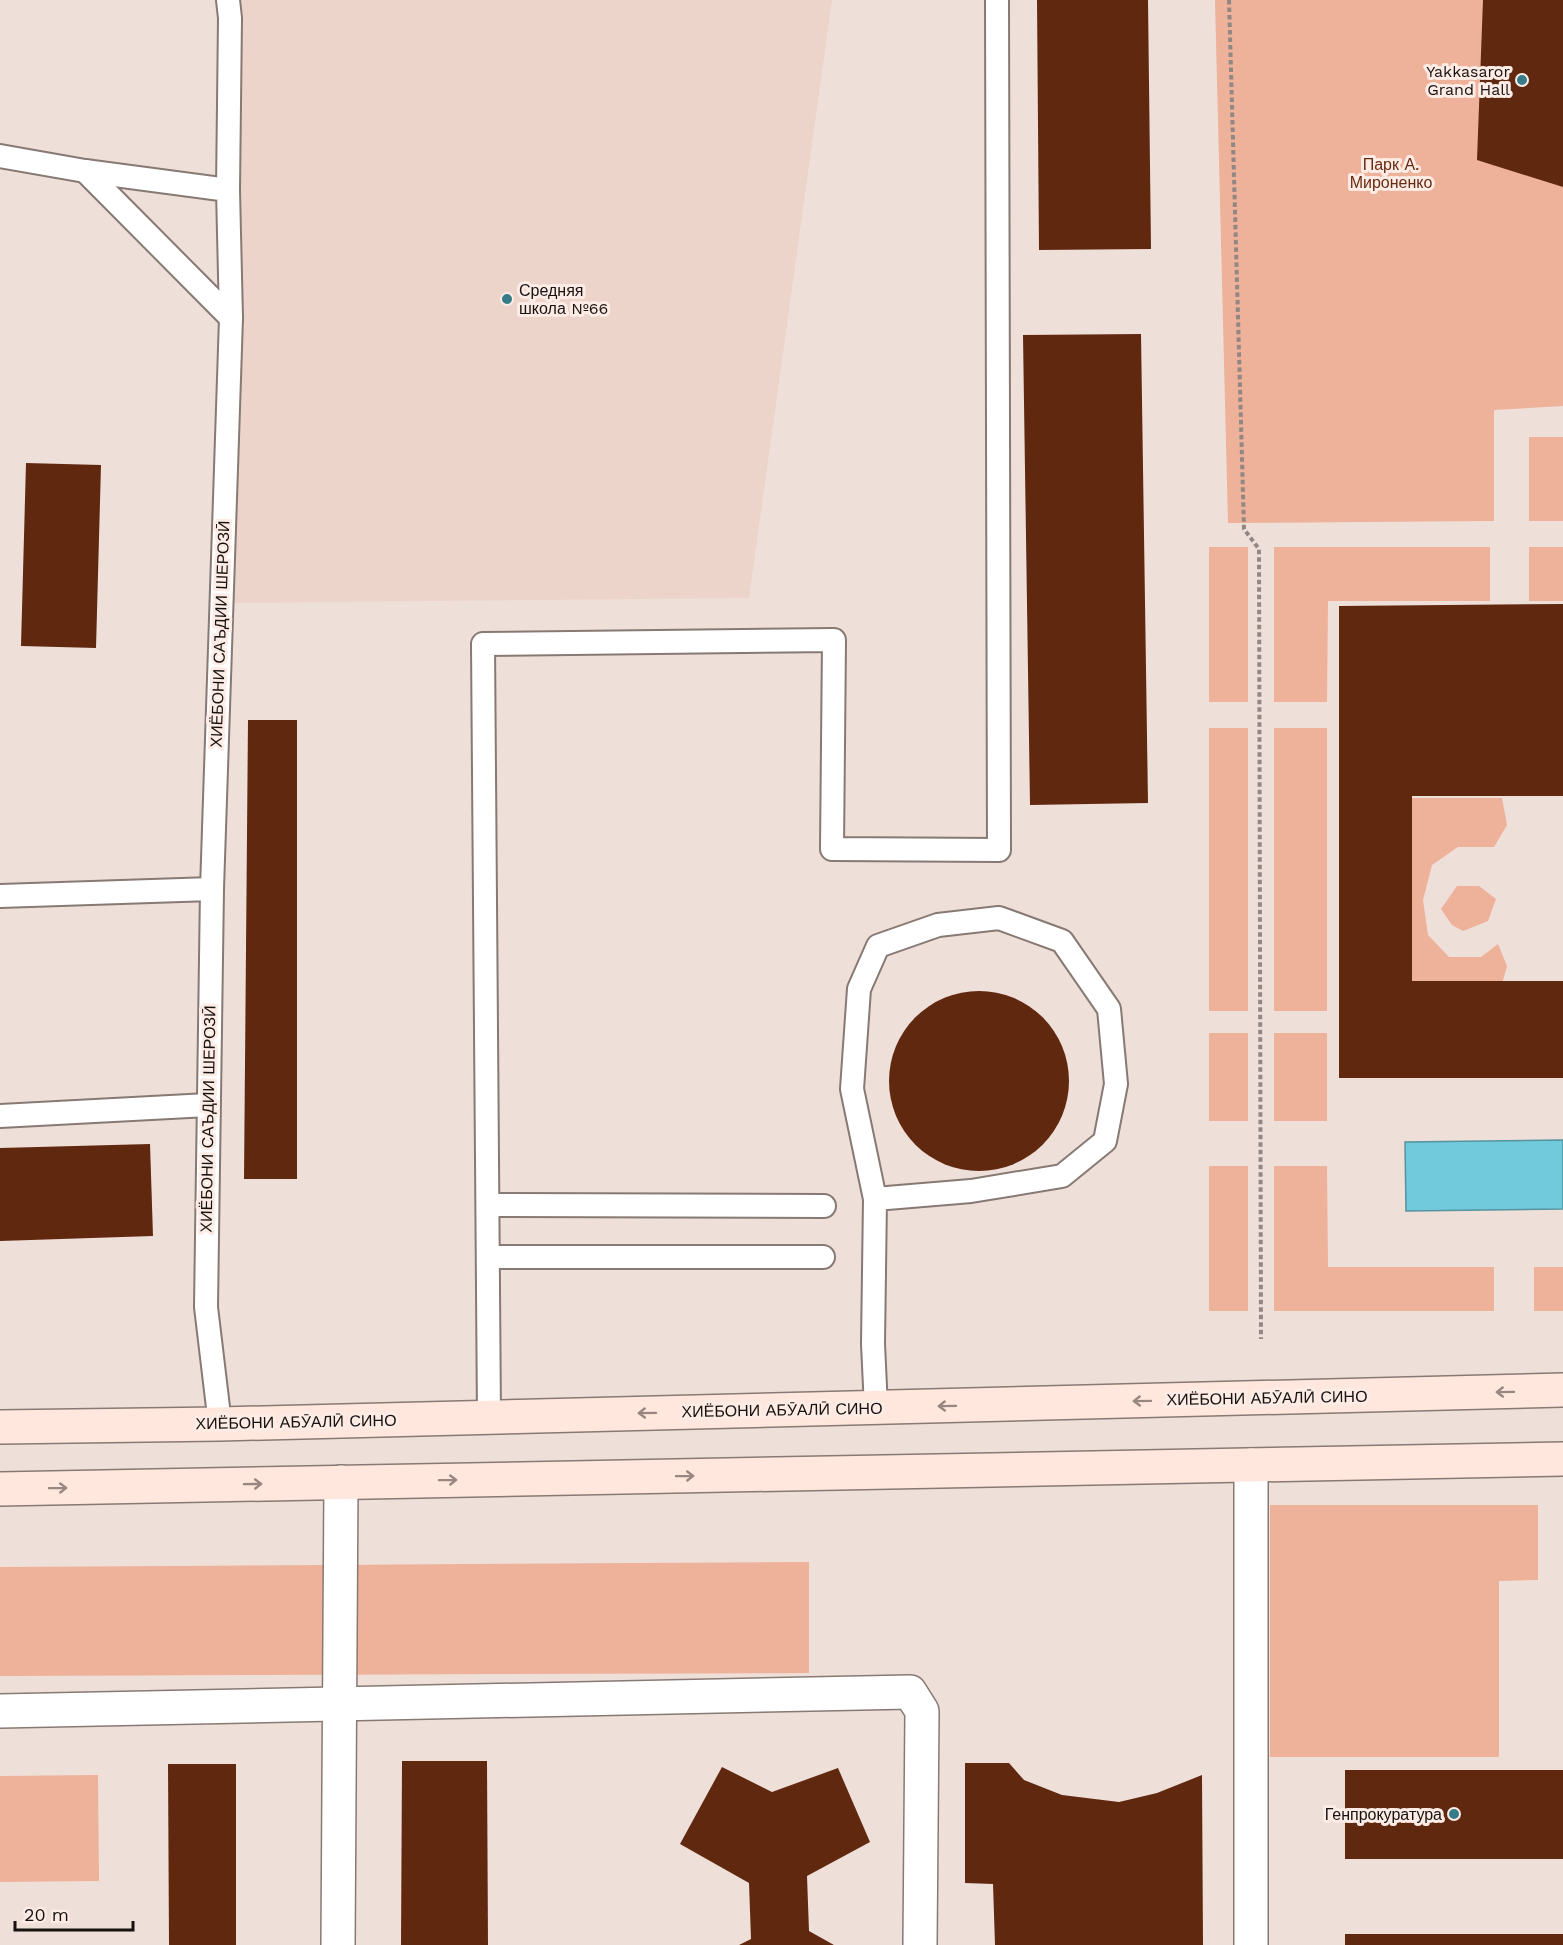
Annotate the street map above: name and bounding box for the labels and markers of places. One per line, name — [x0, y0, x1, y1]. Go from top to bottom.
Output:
place label: Yakkasaror Grand Hall — [1426, 62, 1510, 99]
marker: Yakkasaror Grand Hall — [1515, 73, 1529, 87]
place label: Средняя школа №66 — [519, 281, 608, 318]
marker: Средняя школа №66 — [500, 292, 514, 306]
place label: Генпрокуратура — [1325, 1805, 1442, 1824]
marker: Генпрокуратура — [1447, 1807, 1461, 1821]

